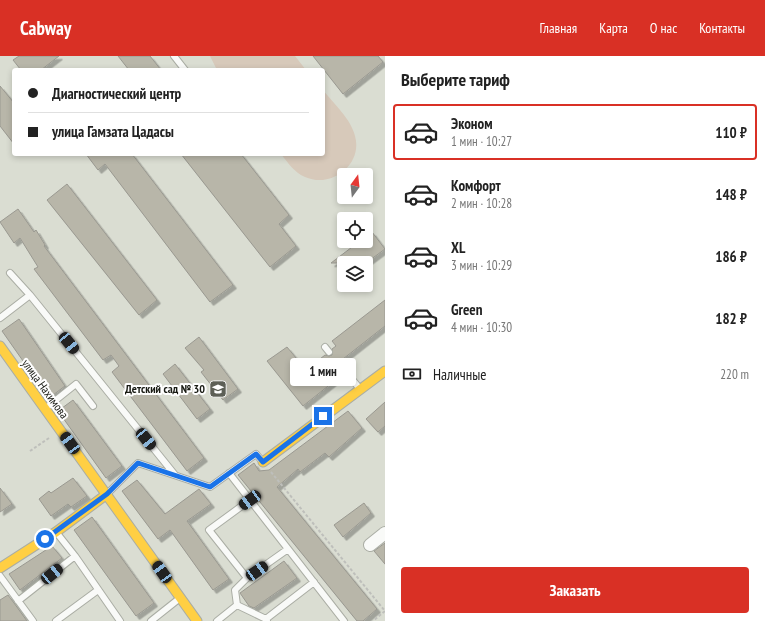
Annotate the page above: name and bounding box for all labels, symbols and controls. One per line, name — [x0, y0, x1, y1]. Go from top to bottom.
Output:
text: Cabway — [20, 16, 71, 40]
text: Главная — [539, 19, 577, 37]
text: Карта — [599, 19, 628, 37]
text: О нас — [650, 19, 677, 37]
text: Контакты — [699, 19, 745, 37]
text: Выберите тариф — [401, 68, 510, 91]
text: Диагностический центр — [52, 84, 181, 103]
icon: car — [403, 114, 439, 150]
text: Эконом — [451, 114, 492, 133]
text: улица Гамзата Цадасы — [52, 122, 174, 141]
text: 110 ₽ — [715, 123, 747, 142]
text: 1 мин · 10:27 — [451, 133, 512, 150]
north arrow — [337, 168, 373, 204]
map controls — [337, 168, 373, 292]
icon: car — [403, 176, 439, 212]
text: Комфорт — [451, 176, 501, 195]
text: 148 ₽ — [715, 185, 747, 204]
text: 2 мин · 10:28 — [451, 195, 512, 212]
button: locate — [337, 212, 373, 248]
icon: car — [403, 238, 439, 274]
text: XL — [451, 238, 465, 257]
text: 186 ₽ — [715, 247, 747, 266]
button: layers — [337, 256, 373, 292]
text: 3 мин · 10:29 — [451, 257, 512, 274]
icon: car — [403, 300, 439, 336]
text: Green — [451, 300, 483, 319]
text: 182 ₽ — [715, 309, 747, 328]
text: 4 мин · 10:30 — [451, 319, 512, 336]
car — [57, 330, 81, 356]
street label: улица Нахимова — [19, 356, 72, 421]
callout: 1 мин — [290, 358, 356, 386]
text: 1 мин — [309, 363, 337, 380]
icon: cash — [401, 363, 423, 385]
text: Наличные — [433, 365, 486, 384]
text: 220 m — [720, 366, 749, 383]
school or university icon: Детский сад № 30 — [208, 379, 228, 399]
place label: Детский сад № 30 — [125, 381, 205, 396]
route end — [314, 407, 332, 425]
car — [134, 426, 158, 452]
car — [58, 430, 82, 456]
car — [237, 488, 263, 512]
route start — [36, 530, 54, 548]
car — [150, 559, 174, 585]
car — [244, 559, 270, 583]
car — [39, 562, 65, 586]
button: Заказать — [401, 567, 749, 613]

